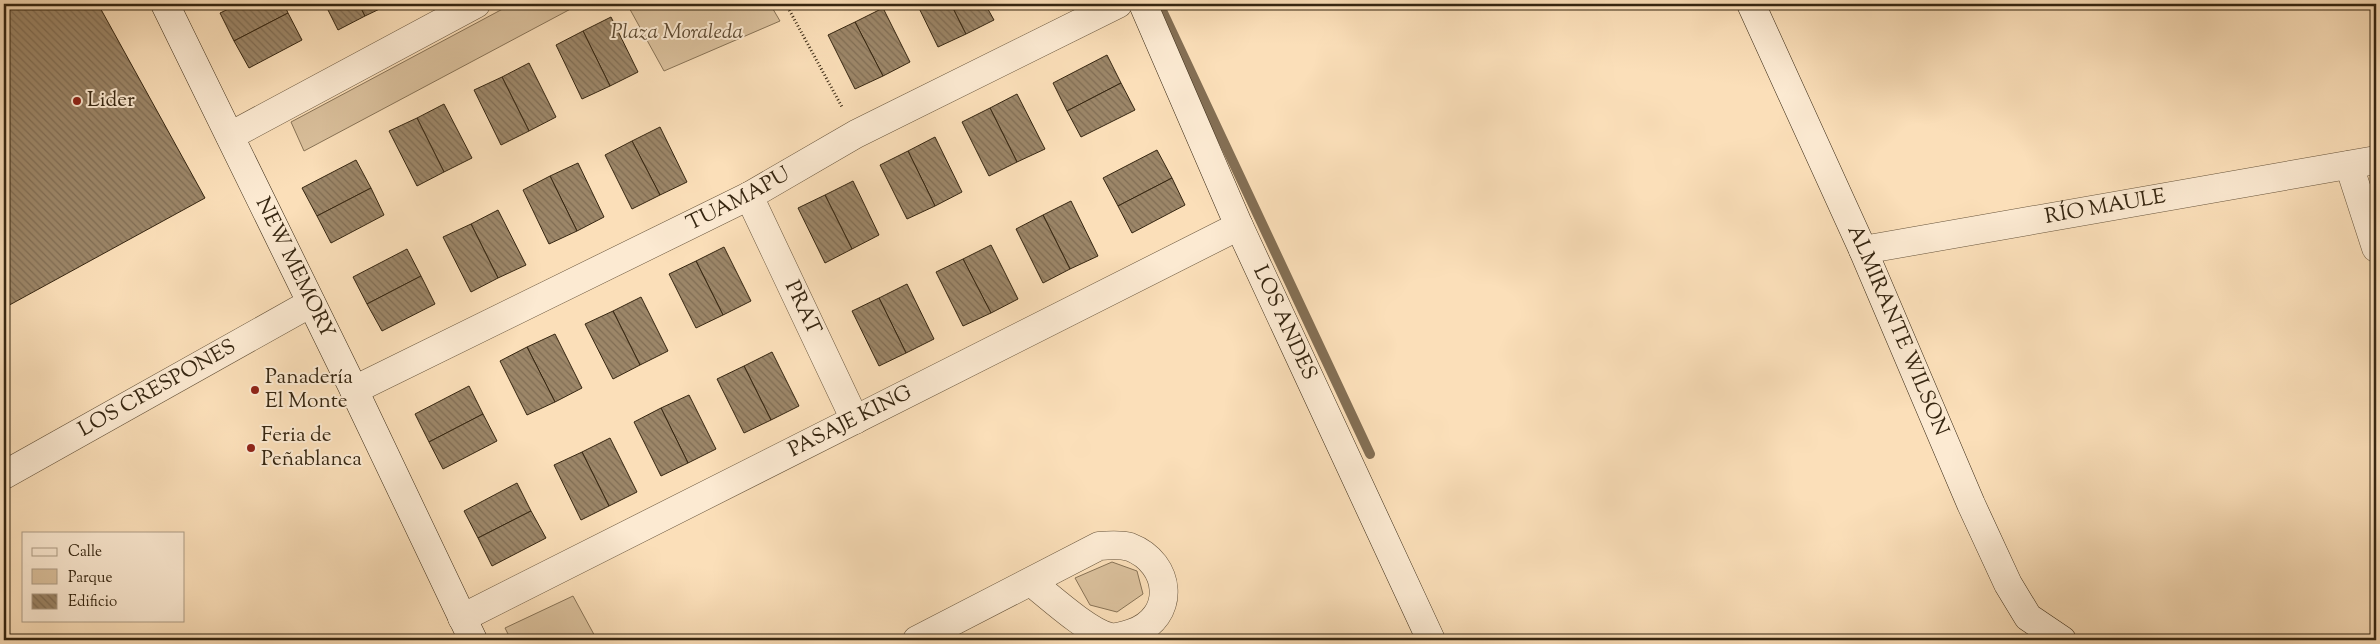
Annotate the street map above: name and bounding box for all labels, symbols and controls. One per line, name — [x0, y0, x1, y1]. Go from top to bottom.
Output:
park label: Plaza Moraleda — [611, 18, 743, 48]
place label: Lider — [87, 86, 135, 116]
marker: Lider — [71, 95, 83, 107]
street label: TUAMAPU — [682, 160, 796, 239]
street label: RÍO MAULE — [2043, 182, 2168, 233]
street label: NEW MEMORY — [247, 193, 342, 344]
street label: ALMIRANTE WILSON — [1839, 221, 1956, 441]
street label: LOS ANDES — [1245, 261, 1324, 385]
street label: PRAT — [776, 276, 828, 340]
street label: LOS CRESPONES — [73, 333, 242, 445]
place label: Panadería El Monte — [265, 363, 353, 417]
street label: PASAJE KING — [783, 378, 917, 466]
marker: Panadería El Monte — [249, 384, 261, 396]
place label: Feria de Peñablanca — [261, 421, 362, 475]
marker: Feria de Peñablanca — [245, 442, 257, 454]
legend — [22, 532, 185, 622]
text: Calle — [68, 542, 102, 563]
text: Parque — [68, 568, 112, 589]
text: Edificio — [68, 592, 117, 613]

